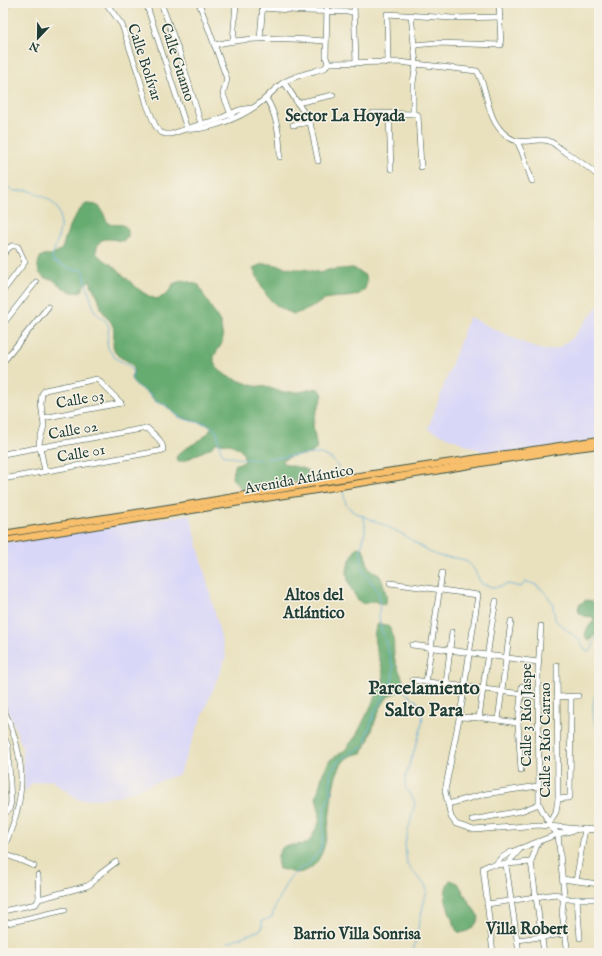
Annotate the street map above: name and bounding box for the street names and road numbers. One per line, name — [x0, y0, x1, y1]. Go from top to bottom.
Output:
street label: Calle Bolívar — [123, 21, 166, 104]
street label: Calle Guamo — [156, 21, 199, 104]
street label: Calle 03 — [55, 386, 106, 413]
street label: Calle 02 — [47, 417, 99, 444]
street label: Calle 01 — [56, 440, 107, 467]
street label: Avenida Atlántico — [242, 461, 355, 499]
street label: Calle 3 Río Jaspe — [517, 663, 536, 767]
street label: Calle 2 Río Carrao — [536, 682, 555, 798]

